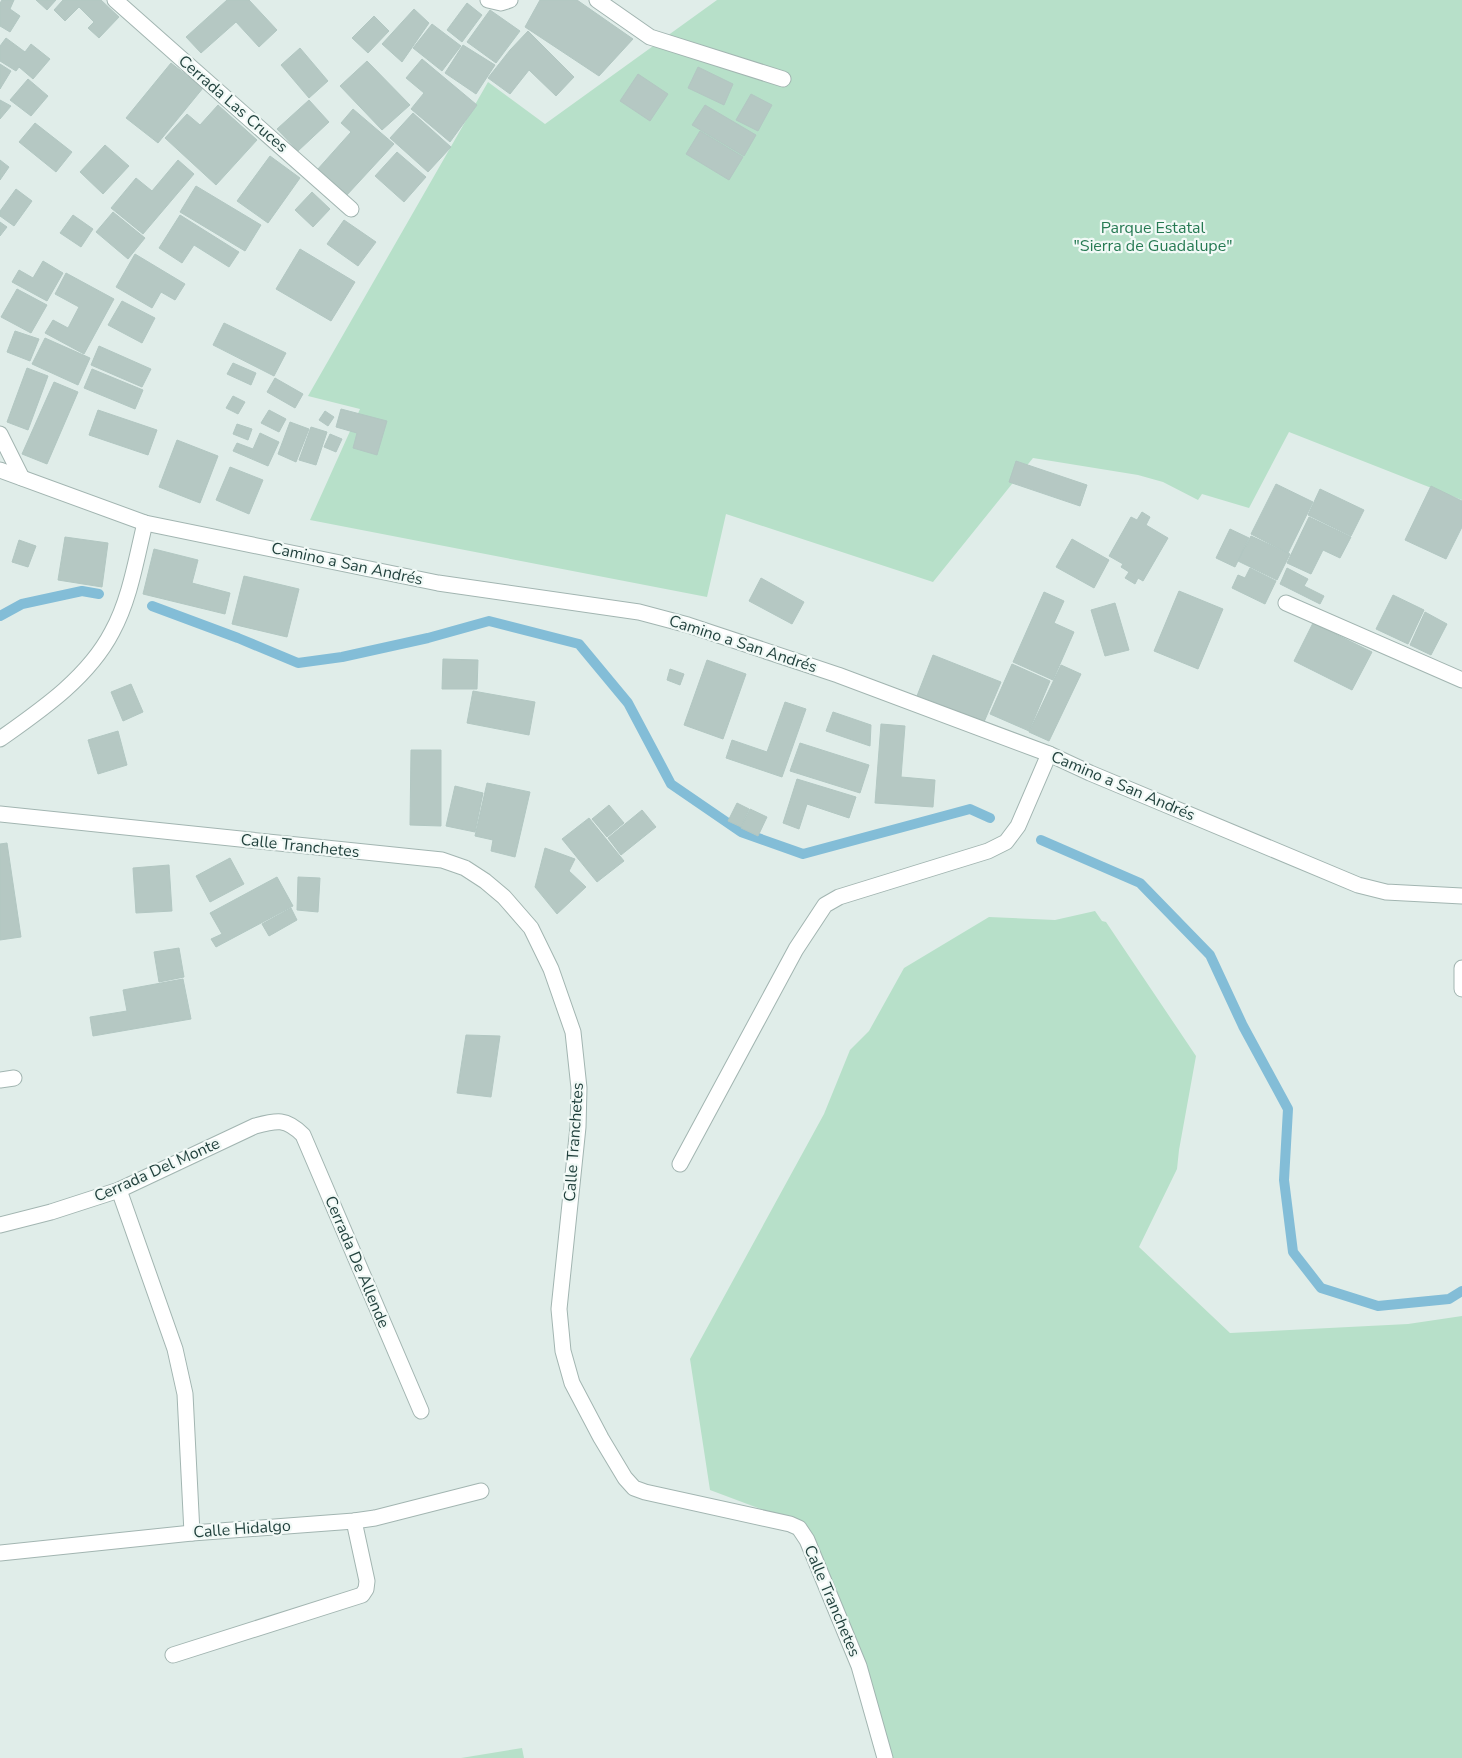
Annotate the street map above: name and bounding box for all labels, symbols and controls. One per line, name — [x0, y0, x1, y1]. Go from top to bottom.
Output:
street label: Cerrada Las Cruces — [174, 50, 292, 158]
park label: Parque Estatal "Sierra de Guadalupe" — [1074, 217, 1232, 257]
street label: Camino a San Andrés — [269, 537, 425, 591]
street label: Camino a San Andrés — [666, 610, 820, 678]
street label: Camino a San Andrés — [1048, 746, 1198, 826]
street label: Calle Tranchetes — [239, 829, 361, 863]
street label: Calle Tranchetes — [559, 1082, 589, 1202]
street label: Cerrada Del Monte — [91, 1132, 223, 1208]
street label: Cerrada De Allende — [319, 1193, 395, 1331]
street label: Calle Hidalgo — [193, 1515, 292, 1543]
street label: Calle Tranchetes — [799, 1542, 865, 1660]

